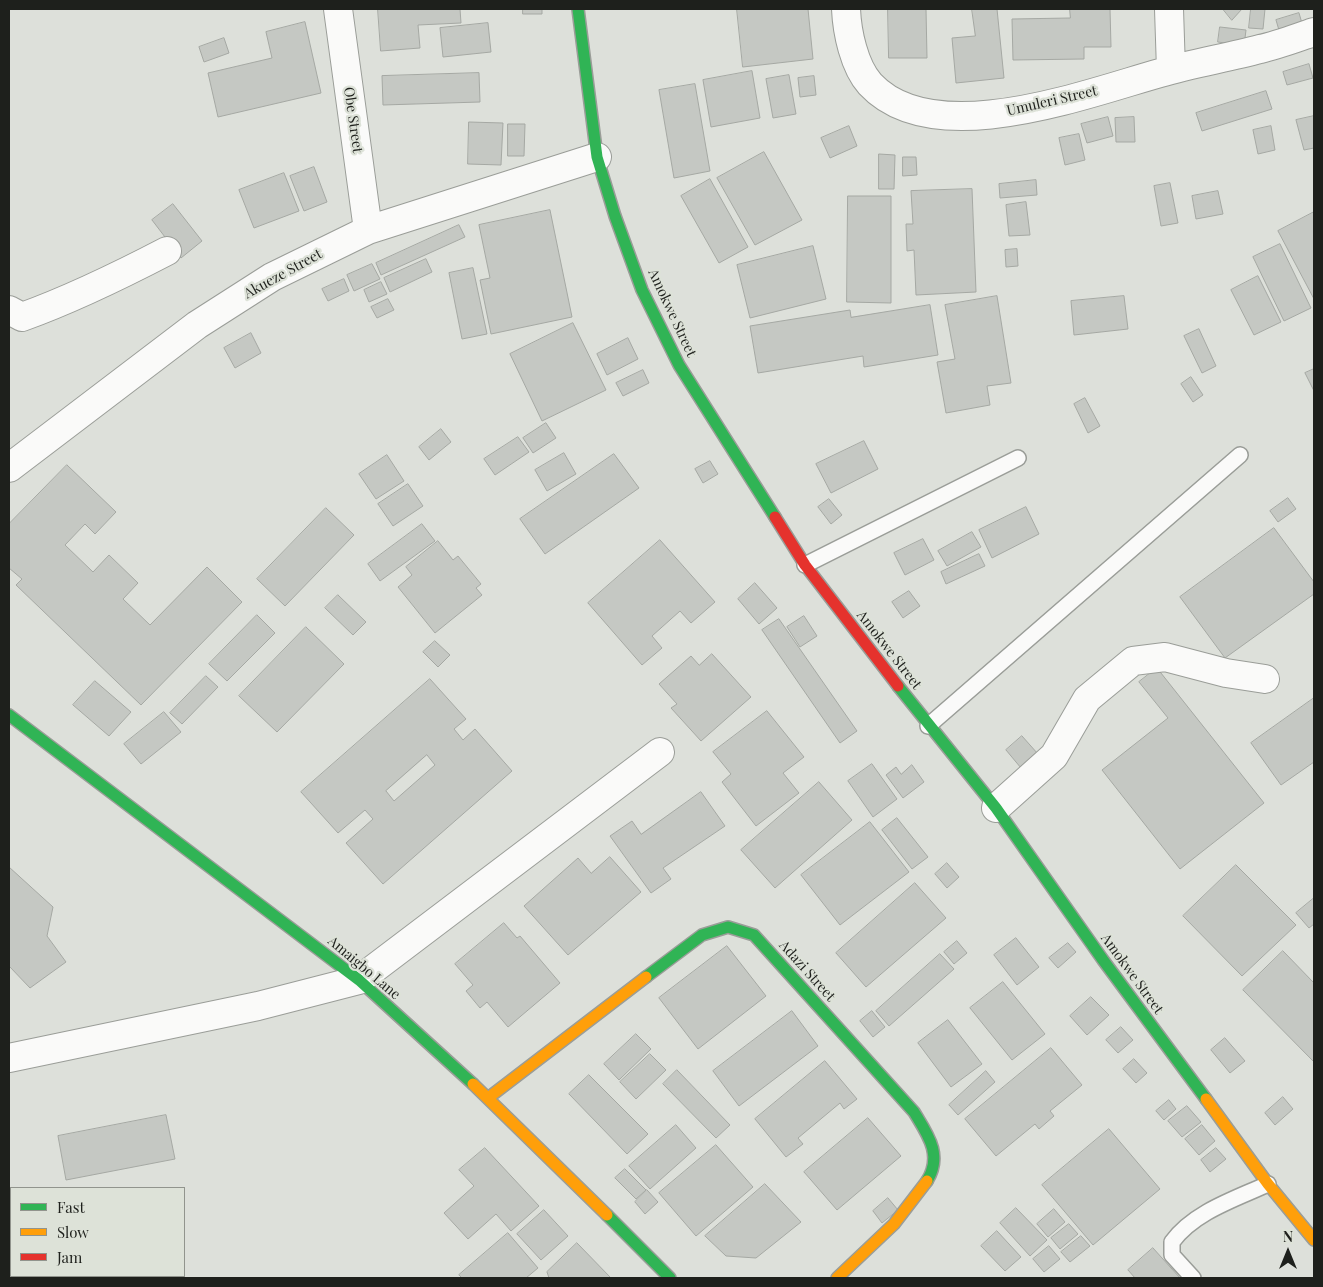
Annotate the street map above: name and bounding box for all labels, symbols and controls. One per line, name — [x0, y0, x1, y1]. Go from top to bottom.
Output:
street label: Umuleri Street — [1005, 82, 1099, 120]
street label: Obe Street — [340, 86, 366, 154]
street label: Akueze Street — [241, 246, 325, 302]
street label: Amokwe Street — [644, 266, 700, 360]
street label: Amokwe Street — [853, 607, 925, 693]
street label: Amokwe Street — [1097, 931, 1167, 1017]
street label: Amaigbo Lane — [324, 933, 404, 1003]
street label: Adazi Street — [775, 937, 839, 1005]
legend — [10, 1187, 185, 1277]
text: Fast — [57, 1197, 85, 1217]
text: Slow — [57, 1222, 89, 1242]
north arrow — [1263, 1227, 1313, 1277]
text: N — [1283, 1227, 1293, 1246]
text: Jam — [57, 1247, 82, 1267]

